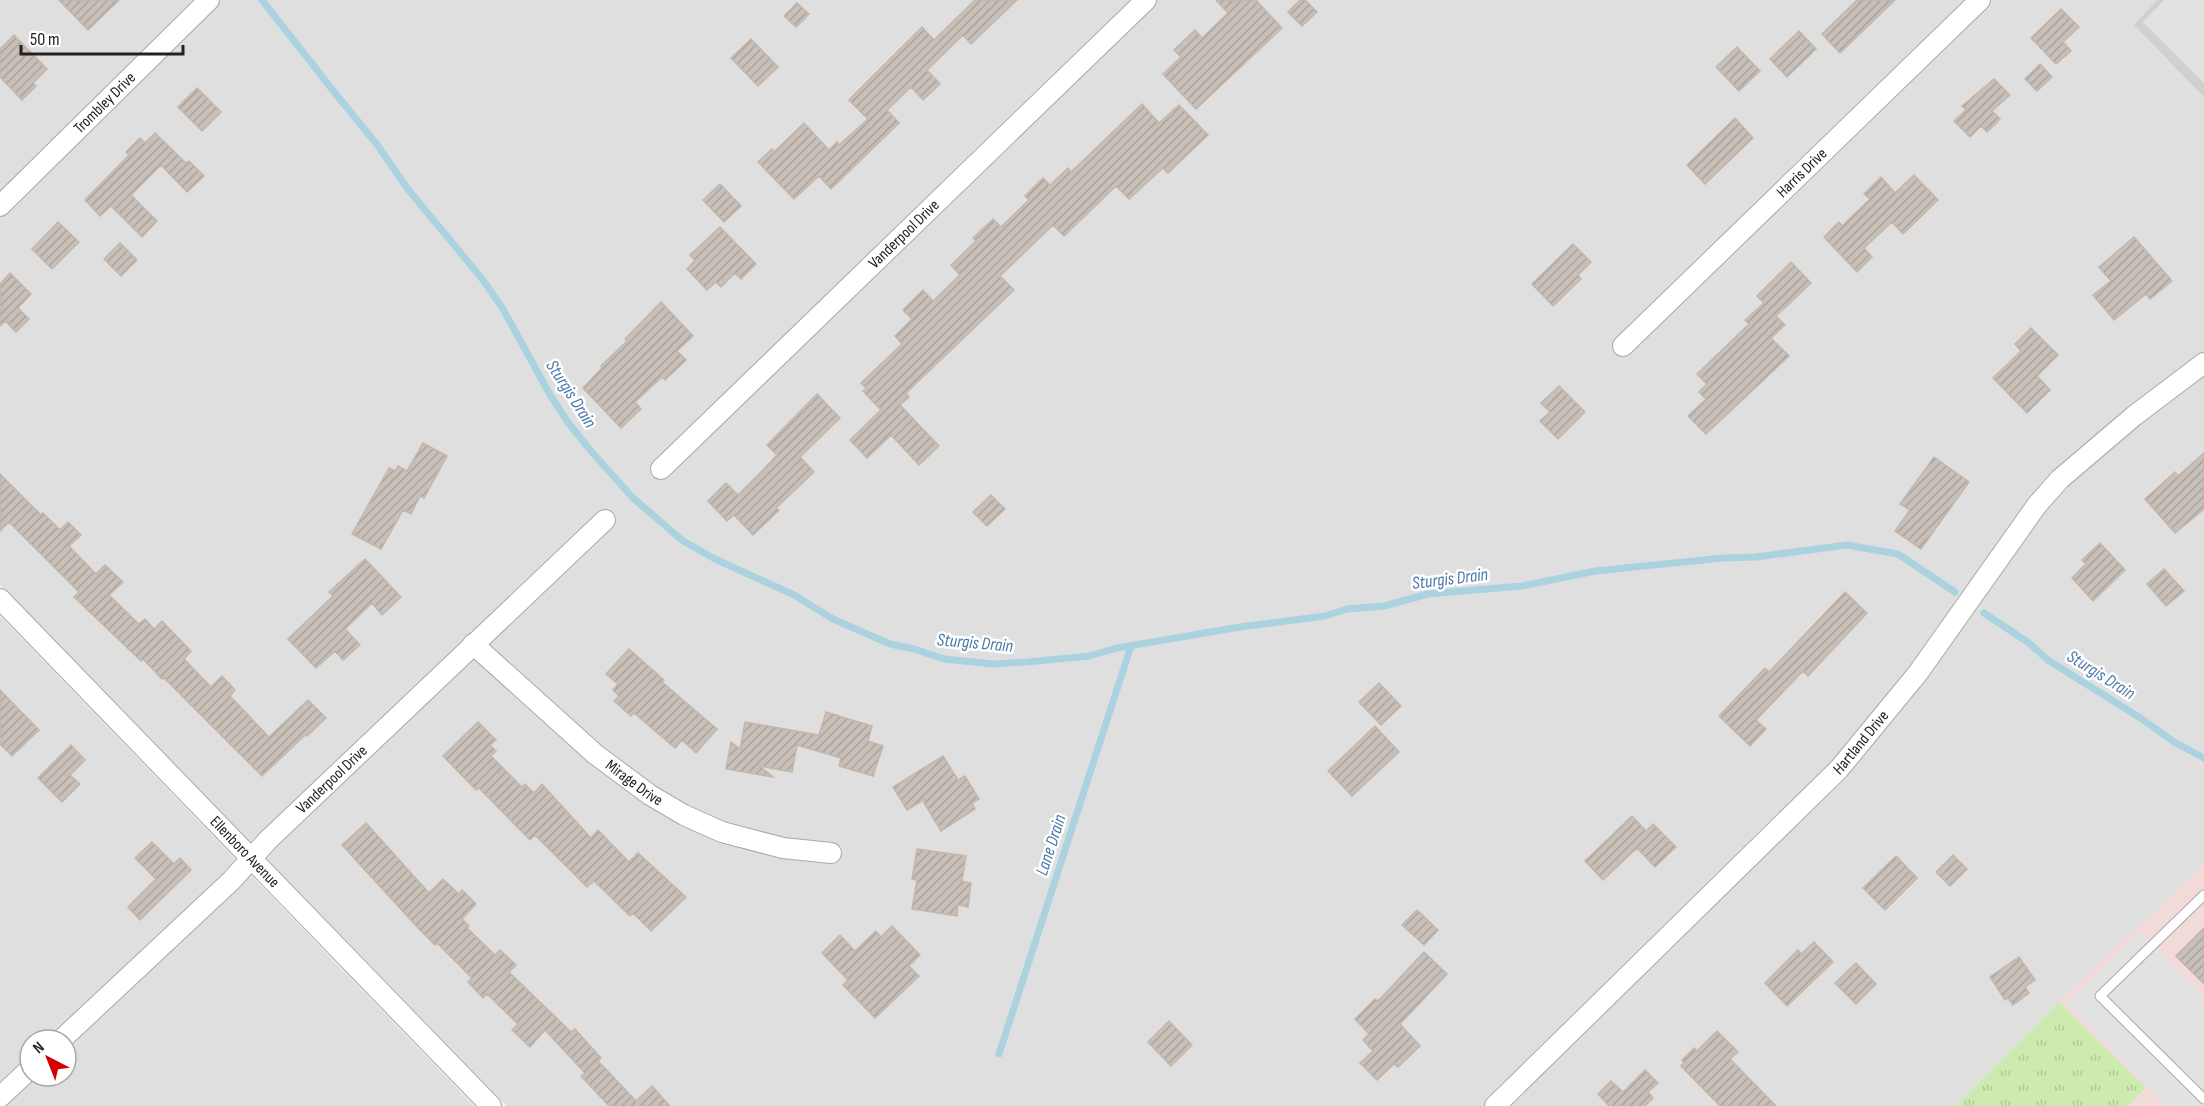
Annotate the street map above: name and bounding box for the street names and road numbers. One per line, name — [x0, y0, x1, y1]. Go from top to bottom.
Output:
street label: Trombley Drive — [70, 68, 140, 137]
street label: Harris Drive — [1773, 144, 1831, 201]
street label: Vanderpool Drive — [865, 196, 943, 272]
street label: Hartland Drive — [1829, 707, 1893, 779]
street label: Vanderpool Drive — [292, 741, 371, 818]
street label: Mirage Drive — [602, 756, 666, 810]
street label: Ellenboro Avenue — [206, 812, 284, 891]

